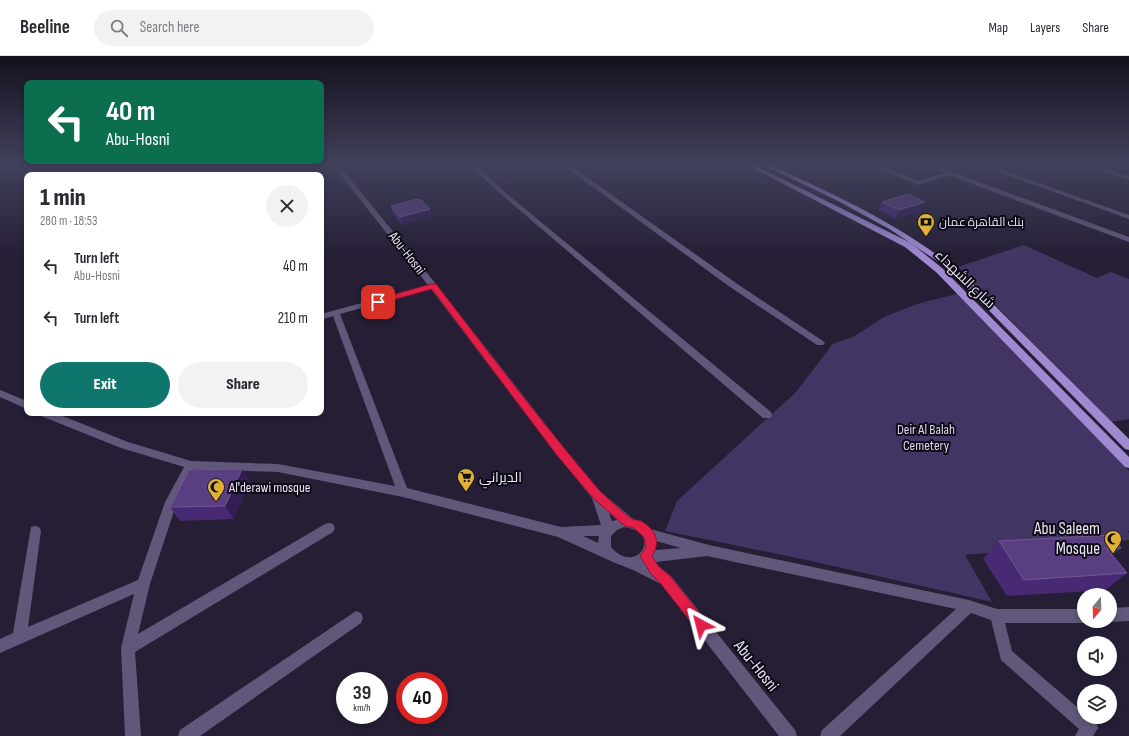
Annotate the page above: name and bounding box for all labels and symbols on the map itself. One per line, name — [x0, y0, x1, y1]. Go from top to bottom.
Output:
bank icon: بنك القاهرة عمان — [916, 212, 936, 237]
place label: بنك القاهرة عمان — [939, 215, 1024, 230]
street label: Abu-Hosni — [384, 227, 429, 278]
street label: شارع الشهداء — [931, 246, 999, 312]
pin — [361, 285, 395, 319]
park label: Deir Al Balah Cemetery — [897, 421, 955, 454]
supermarket icon: الديراني — [456, 467, 476, 492]
place label: الديراني — [479, 469, 522, 489]
mosque icon: Al'derawi mosque — [206, 477, 226, 502]
place label: Al'derawi mosque — [228, 479, 310, 496]
place label: Abu Saleem Mosque — [1033, 519, 1100, 559]
mosque icon: Abu Saleem Mosque — [1103, 529, 1123, 554]
north arrow — [1077, 588, 1117, 628]
position arrow — [680, 604, 722, 646]
street label: Abu-Hosni — [729, 636, 783, 696]
speed limit sign: 40 — [396, 672, 448, 724]

